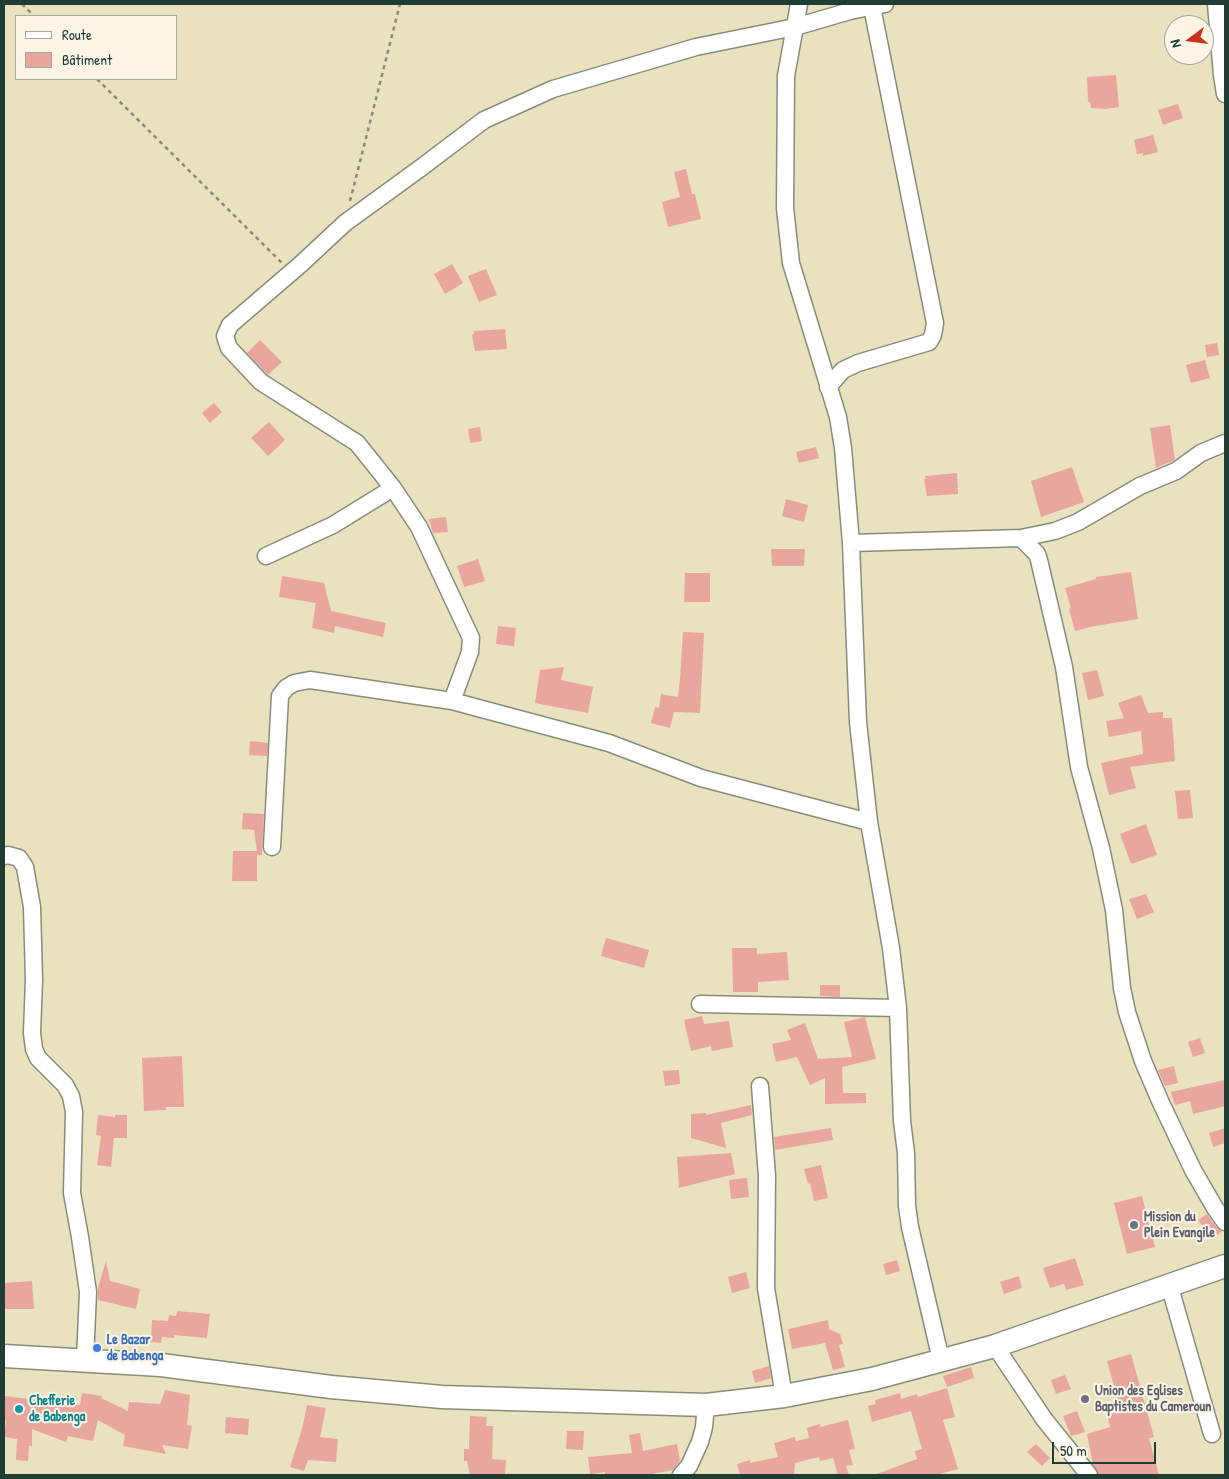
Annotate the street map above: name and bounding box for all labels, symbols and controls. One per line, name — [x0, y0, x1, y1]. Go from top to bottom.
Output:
legend — [15, 15, 178, 80]
north arrow — [1164, 15, 1214, 65]
text: Route — [62, 24, 92, 45]
text: N — [1165, 38, 1185, 50]
text: Bâtiment — [62, 49, 112, 70]
place label: Mission du Plein Evangile — [1144, 1209, 1215, 1242]
marker: Mission du Plein Evangile — [1128, 1219, 1140, 1231]
place label: Le Bazar de Babenga — [107, 1332, 163, 1364]
marker: Le Bazar de Babenga — [91, 1342, 103, 1354]
place label: Union des Eglises Baptistes du Cameroun — [1095, 1383, 1211, 1415]
place label: Chefferie de Babenga — [29, 1393, 85, 1425]
marker: Union des Eglises Baptistes du Cameroun — [1079, 1393, 1091, 1405]
marker: Chefferie de Babenga — [13, 1403, 25, 1415]
scale bar — [1054, 1432, 1158, 1464]
text: 50 m — [1060, 1440, 1087, 1461]

